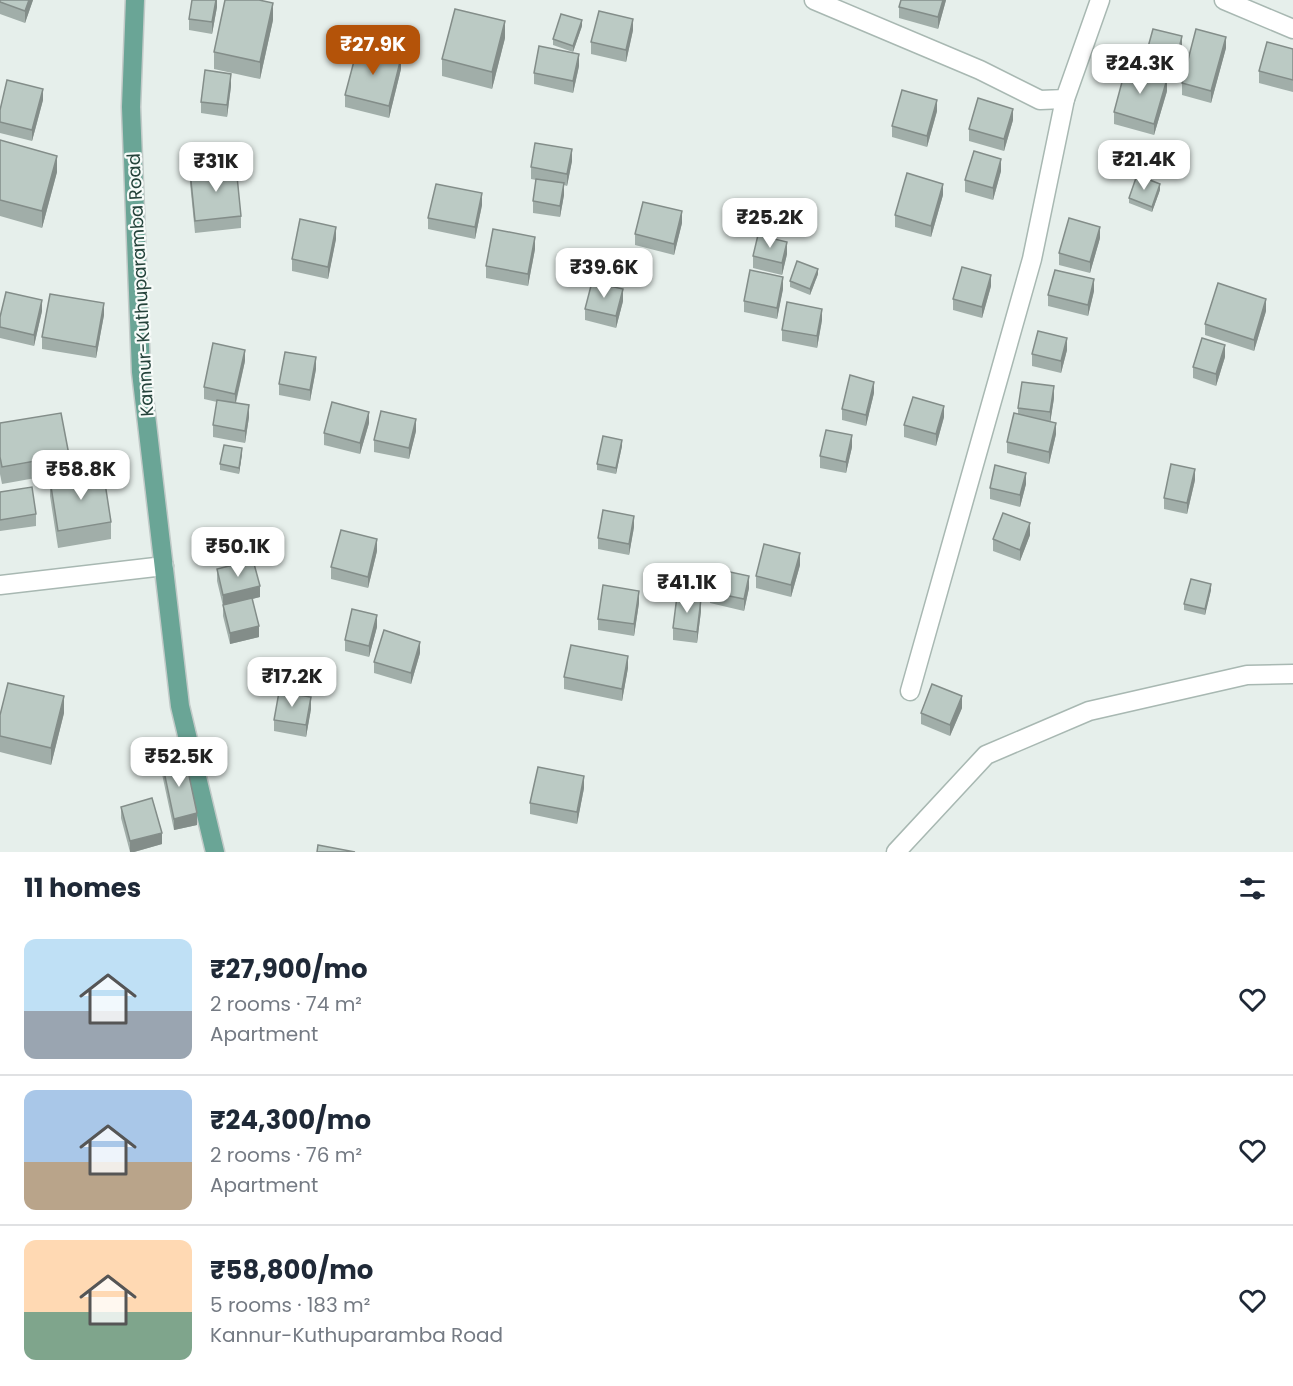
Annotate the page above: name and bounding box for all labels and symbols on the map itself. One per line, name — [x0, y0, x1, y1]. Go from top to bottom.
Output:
pin: ₹27.9K — [324, 25, 422, 76]
pin: ₹24.3K — [1091, 44, 1189, 95]
pin: ₹21.4K — [1095, 140, 1193, 191]
pin: ₹31K — [180, 142, 252, 193]
street label: Kannur-Kuthuparamba Road — [121, 153, 159, 417]
pin: ₹25.2K — [721, 198, 819, 249]
pin: ₹39.6K — [555, 248, 653, 299]
pin: ₹58.8K — [32, 450, 130, 501]
pin: ₹50.1K — [189, 527, 287, 578]
pin: ₹41.1K — [638, 563, 736, 614]
pin: ₹17.2K — [243, 657, 341, 708]
pin: ₹52.5K — [130, 737, 228, 788]

